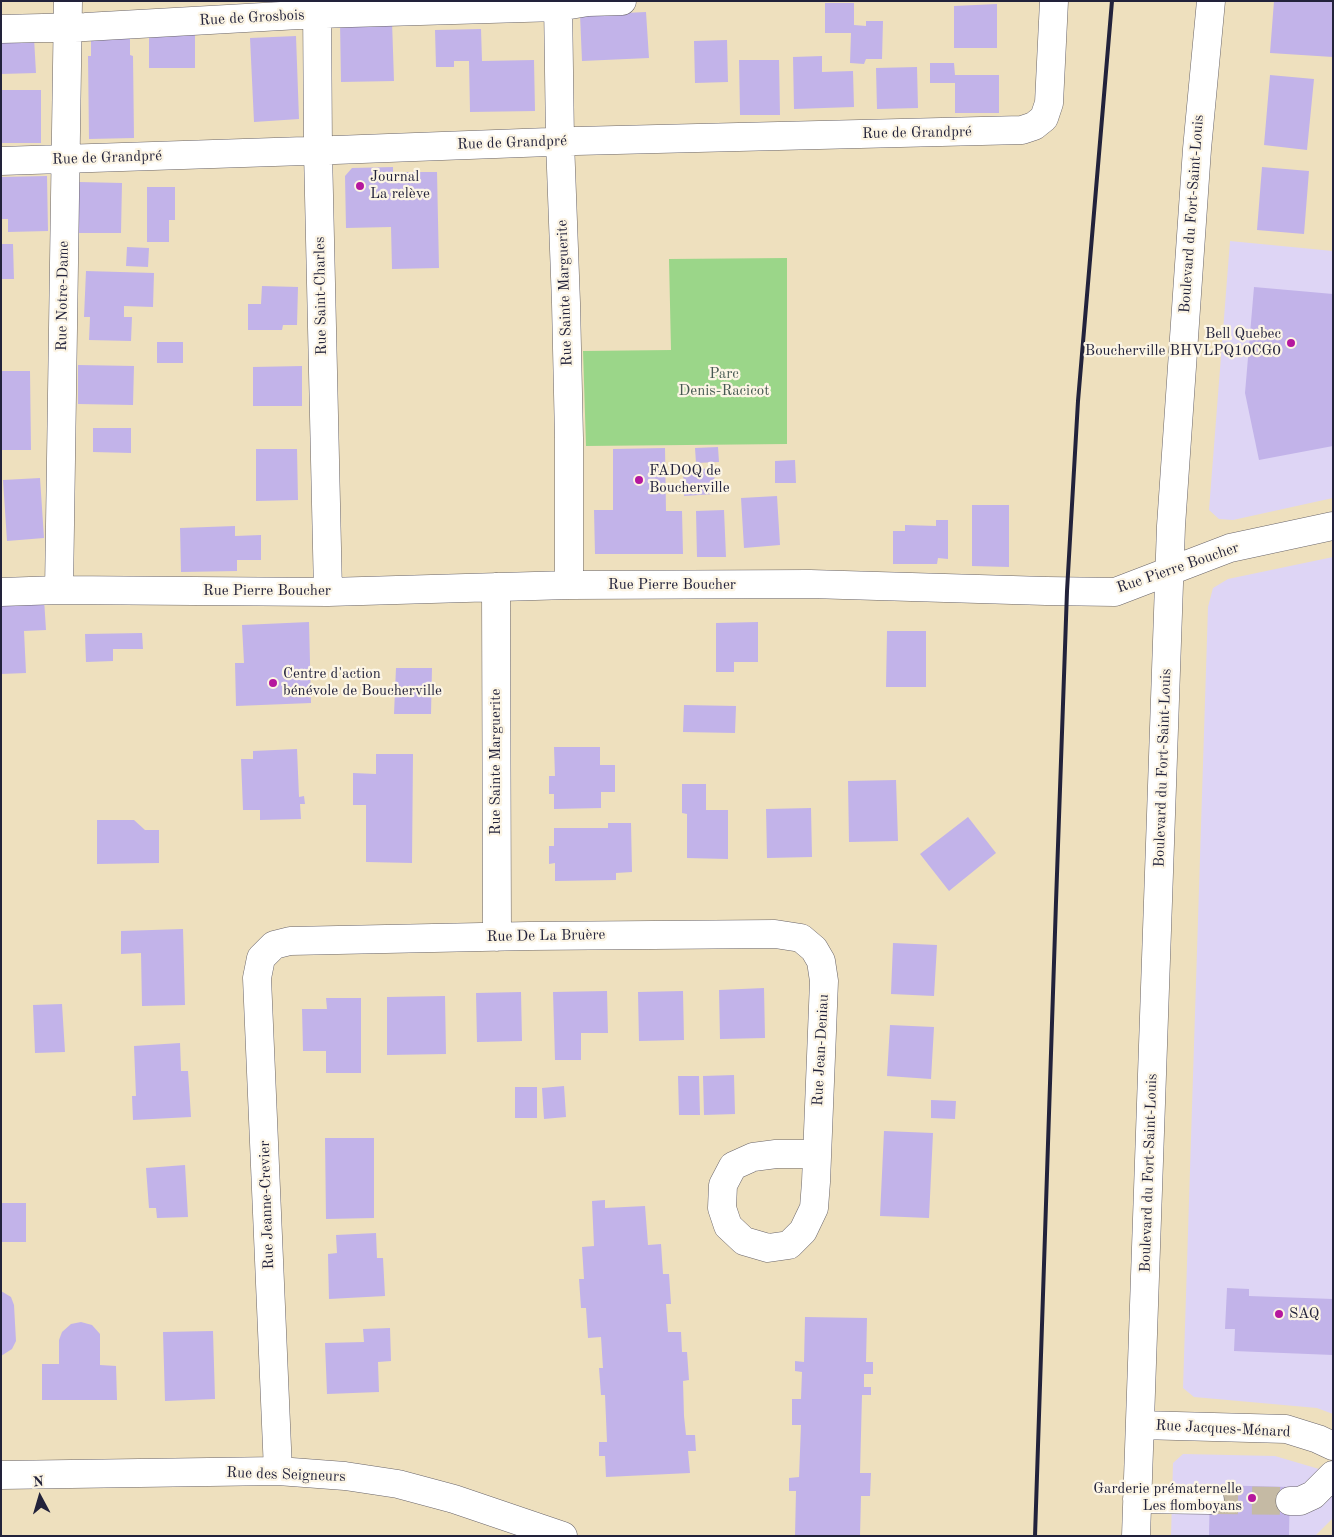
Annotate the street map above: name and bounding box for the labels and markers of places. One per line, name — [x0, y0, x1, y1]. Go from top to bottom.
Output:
place label: Journal La relève — [370, 168, 430, 203]
marker: Journal La relève — [354, 180, 366, 192]
place label: Bell Quebec Boucherville BHVLPQ10CG0 — [1085, 325, 1281, 360]
marker: Bell Quebec Boucherville BHVLPQ10CG0 — [1285, 337, 1297, 349]
place label: FADOQ de Boucherville — [649, 462, 730, 497]
marker: FADOQ de Boucherville — [633, 474, 645, 486]
place label: Centre d'action bénévole de Boucherville — [283, 665, 442, 700]
marker: Centre d'action bénévole de Boucherville — [267, 677, 279, 689]
place label: SAQ — [1289, 1305, 1319, 1323]
marker: SAQ — [1273, 1308, 1285, 1320]
place label: Garderie prématernelle Les flomboyans — [1093, 1480, 1242, 1515]
marker: Garderie prématernelle Les flomboyans — [1246, 1492, 1258, 1504]

